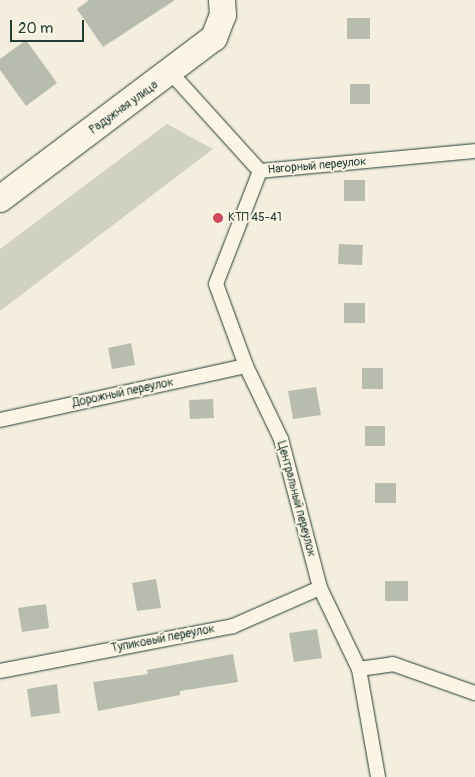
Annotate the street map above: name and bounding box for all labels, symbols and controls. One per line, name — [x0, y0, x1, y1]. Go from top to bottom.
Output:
scale bar — [12, 10, 86, 42]
text: 20 m — [18, 19, 53, 38]
street label: Радужная улица — [87, 78, 161, 138]
street label: Нагорный переулок — [267, 155, 367, 177]
place label: КТП 45-41 — [228, 211, 282, 225]
marker: КТП 45-41 — [212, 212, 224, 224]
street label: Дорожный переулок — [71, 375, 175, 411]
street label: Центральный переулок — [274, 440, 318, 558]
street label: Тупиковый переулок — [110, 622, 216, 656]

